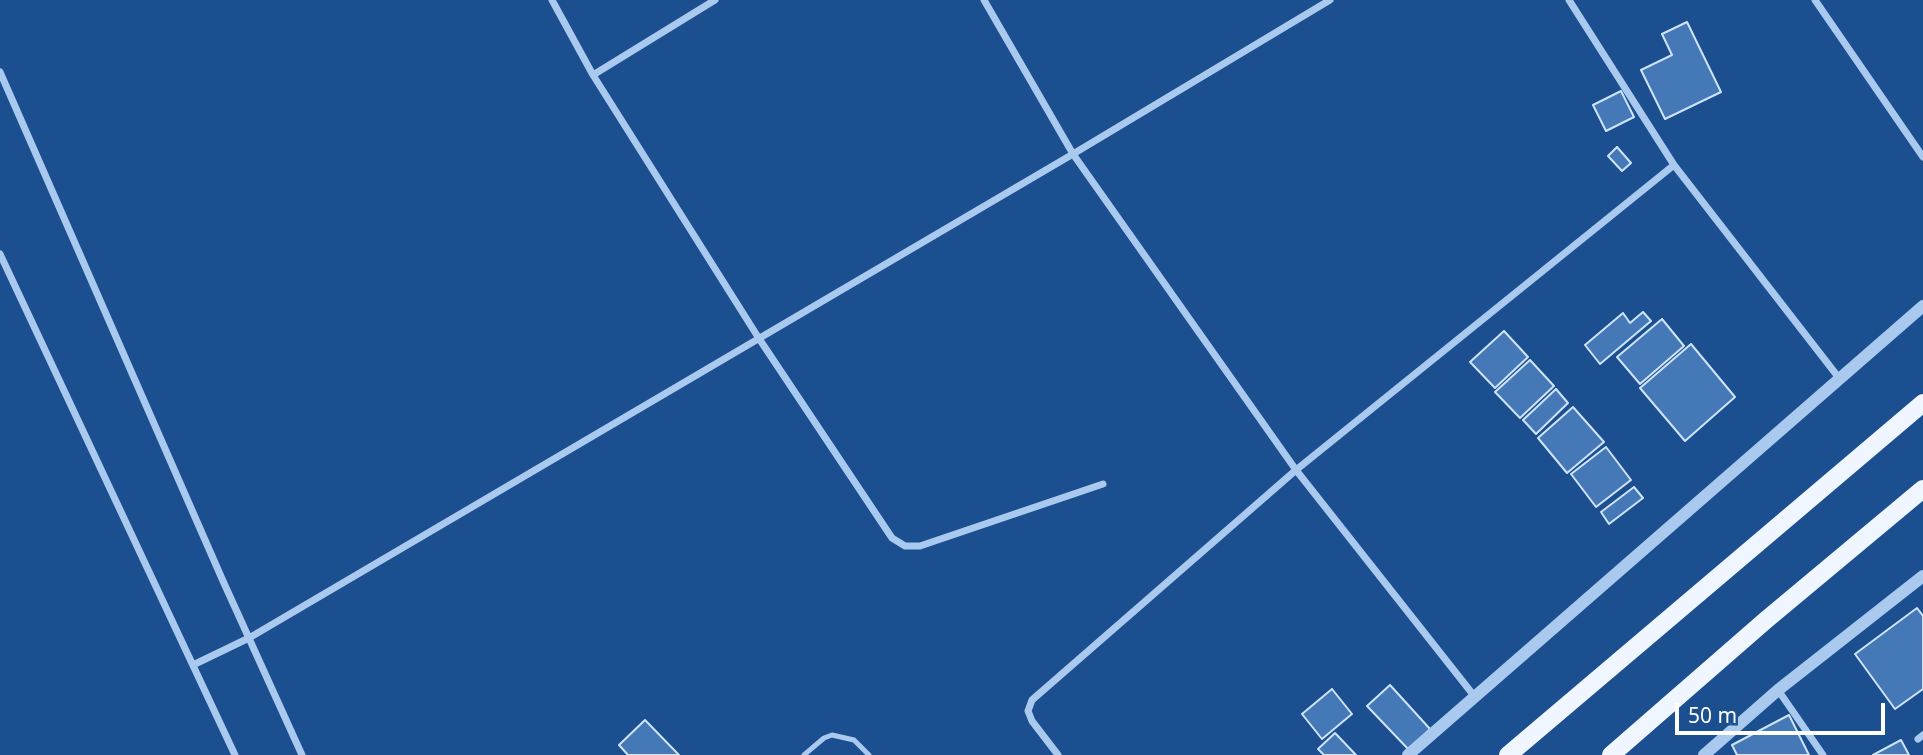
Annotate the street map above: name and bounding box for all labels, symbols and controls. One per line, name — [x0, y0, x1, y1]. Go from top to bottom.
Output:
scale bar — [1678, 688, 1888, 732]
text: 50 m — [1688, 701, 1737, 729]

